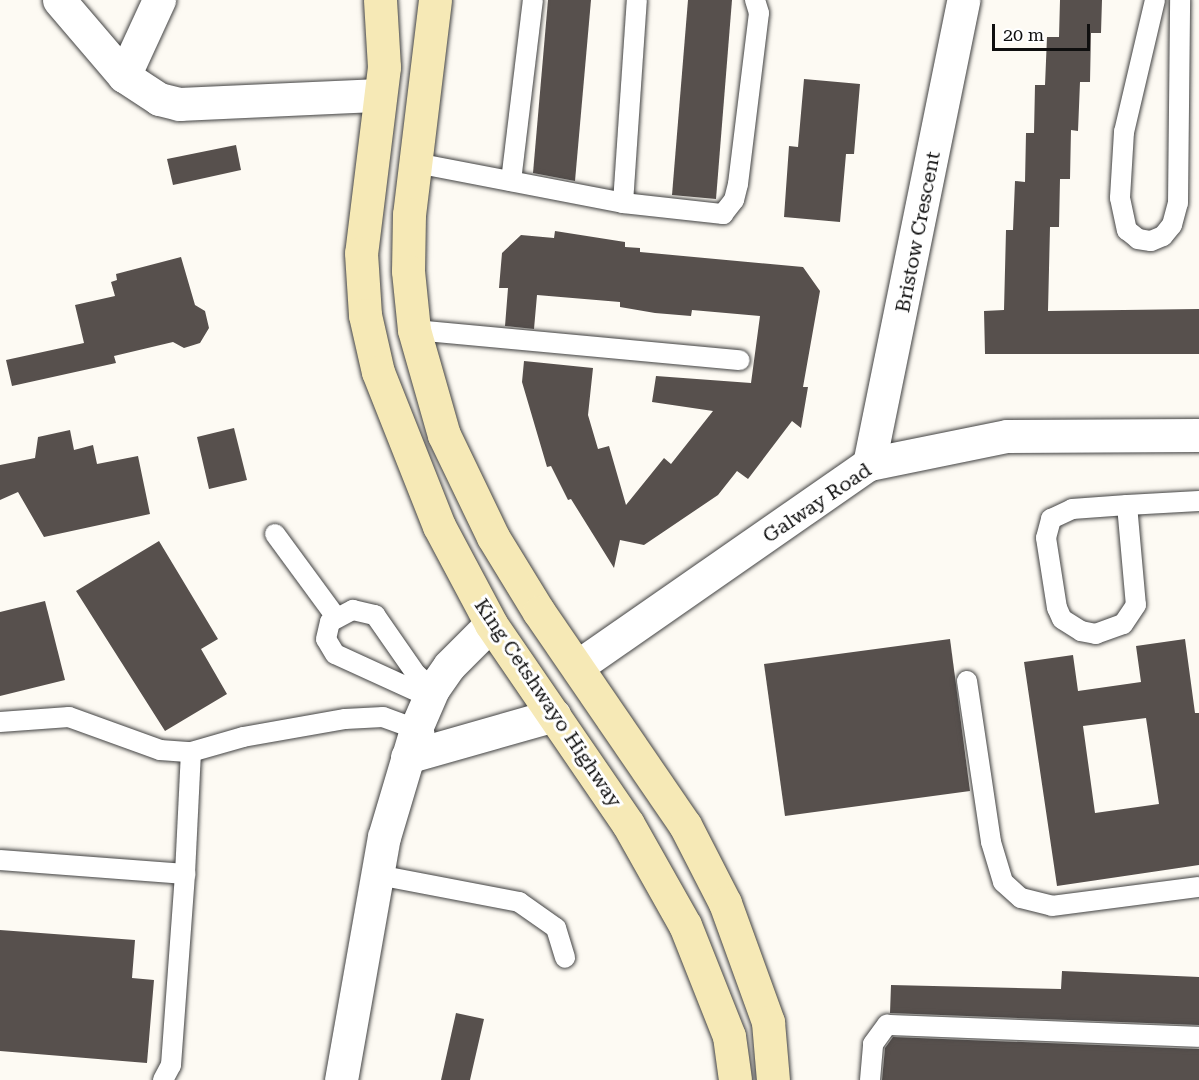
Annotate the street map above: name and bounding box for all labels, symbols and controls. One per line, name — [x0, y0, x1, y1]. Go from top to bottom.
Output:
scale bar — [995, 12, 1092, 50]
text: 20 m — [1003, 24, 1044, 45]
street label: Bristow Crescent — [891, 149, 945, 315]
street label: Galway Road — [758, 458, 876, 548]
street label: King Cetshwayo Highway — [469, 594, 627, 812]

